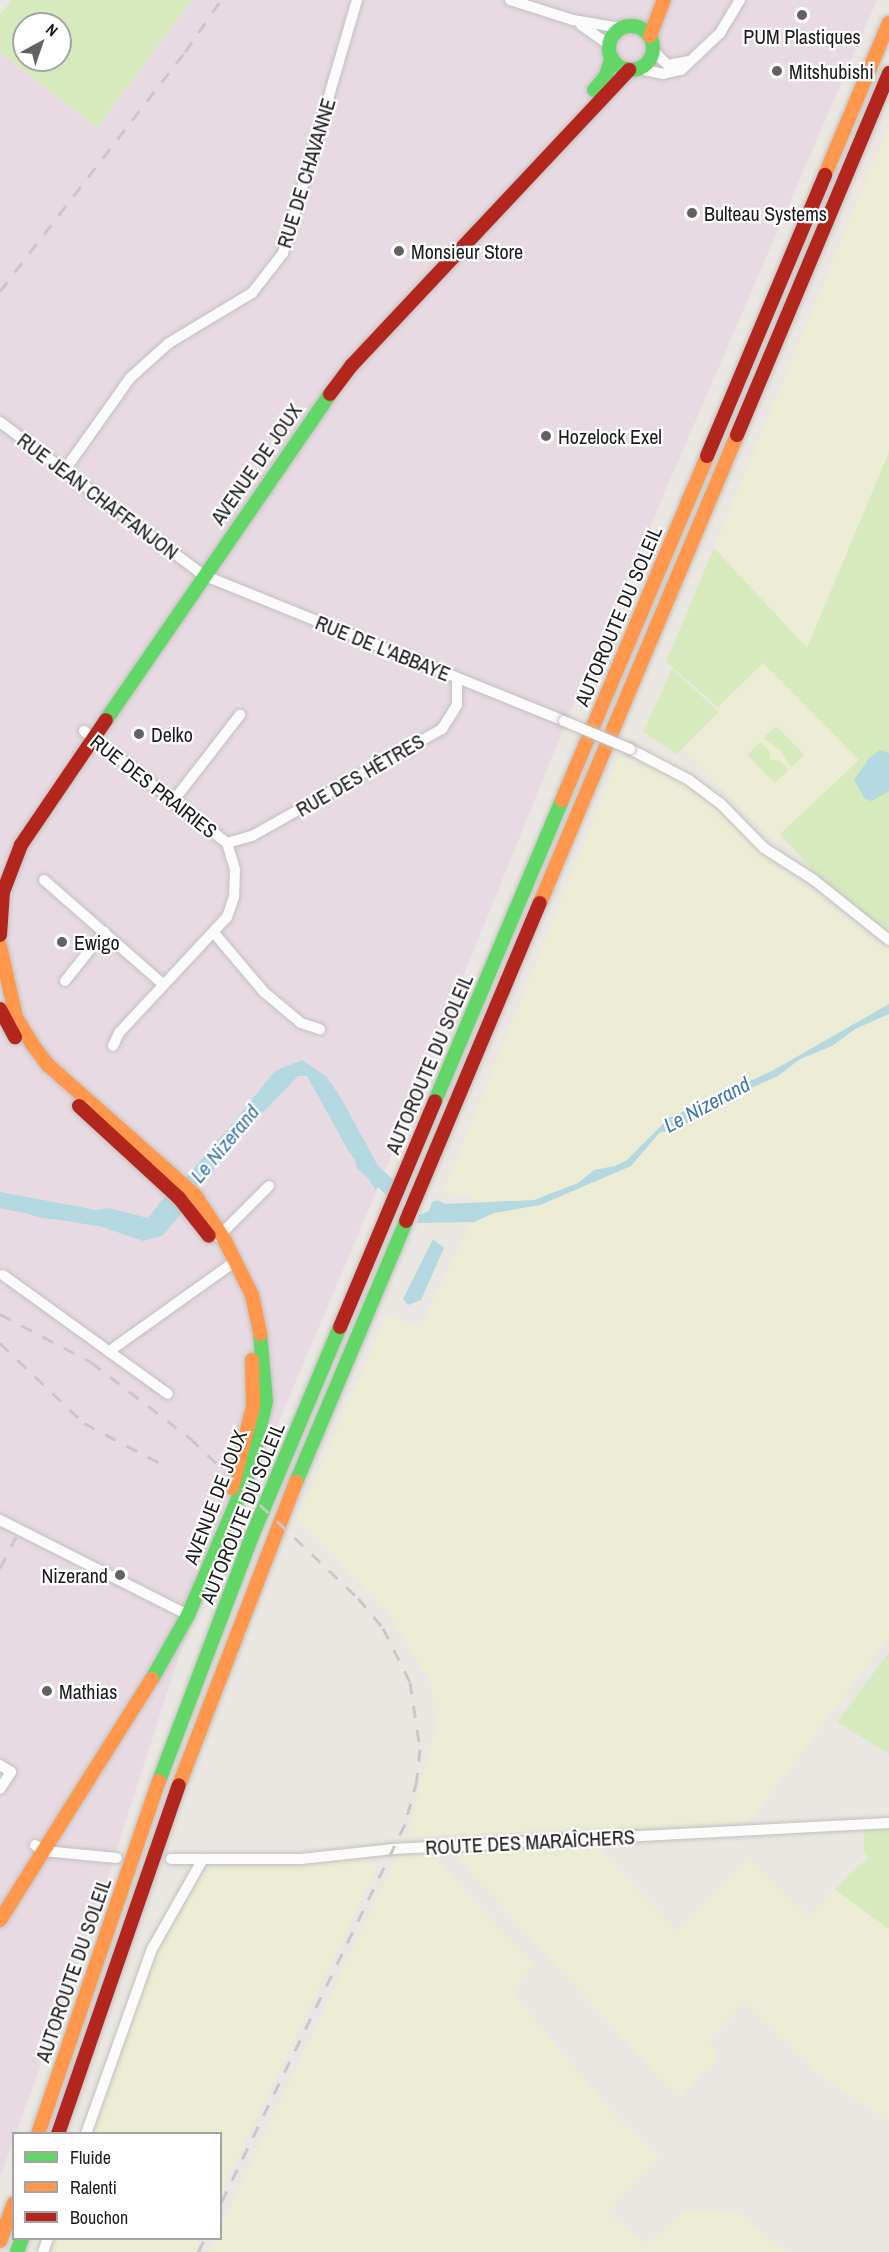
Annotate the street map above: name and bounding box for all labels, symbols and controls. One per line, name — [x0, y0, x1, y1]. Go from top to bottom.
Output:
marker: PUM Plastiques — [795, 8, 809, 22]
north arrow — [12, 12, 72, 72]
text: N — [42, 18, 63, 41]
place label: PUM Plastiques — [743, 24, 861, 48]
place label: Mitshubishi — [789, 59, 874, 83]
marker: Mitshubishi — [770, 64, 784, 78]
street label: RUE DE CHAVANNE — [272, 95, 340, 251]
place label: Bulteau Systems — [704, 201, 827, 225]
marker: Bulteau Systems — [685, 206, 699, 220]
place label: Monsieur Store — [411, 239, 523, 263]
marker: Monsieur Store — [392, 244, 406, 258]
street label: AVENUE DE JOUX — [205, 399, 307, 529]
place label: Hozelock Exel — [558, 424, 662, 448]
street label: RUE JEAN CHAFFANJON — [13, 428, 183, 564]
marker: Hozelock Exel — [539, 429, 553, 443]
street label: AUTOROUTE DU SOLEIL — [569, 523, 667, 709]
street label: RUE DE L'ABBAYE — [312, 610, 454, 686]
place label: Delko — [151, 722, 193, 746]
marker: Delko — [132, 727, 146, 741]
street label: RUE DES PRAIRIES — [86, 729, 222, 843]
street label: RUE DES HÊTRES — [292, 729, 428, 821]
place label: Ewigo — [74, 930, 120, 954]
marker: Ewigo — [55, 935, 69, 949]
street label: AUTOROUTE DU SOLEIL — [380, 971, 478, 1157]
water label: Le Nizerand — [660, 1072, 754, 1138]
water label: Le Nizerand — [185, 1100, 265, 1188]
street label: AUTOROUTE DU SOLEIL — [195, 1419, 289, 1607]
street label: AVENUE DE JOUX — [178, 1426, 252, 1568]
place label: Nizerand — [41, 1563, 108, 1587]
marker: Nizerand — [113, 1568, 127, 1582]
place label: Mathias — [59, 1679, 117, 1703]
marker: Mathias — [40, 1684, 54, 1698]
street label: ROUTE DES MARAÎCHERS — [425, 1825, 635, 1859]
street label: AUTOROUTE DU SOLEIL — [30, 1875, 116, 2065]
legend — [12, 2132, 222, 2240]
text: Fluide — [70, 2145, 111, 2170]
text: Ralenti — [70, 2175, 117, 2200]
text: Bouchon — [70, 2205, 128, 2230]

